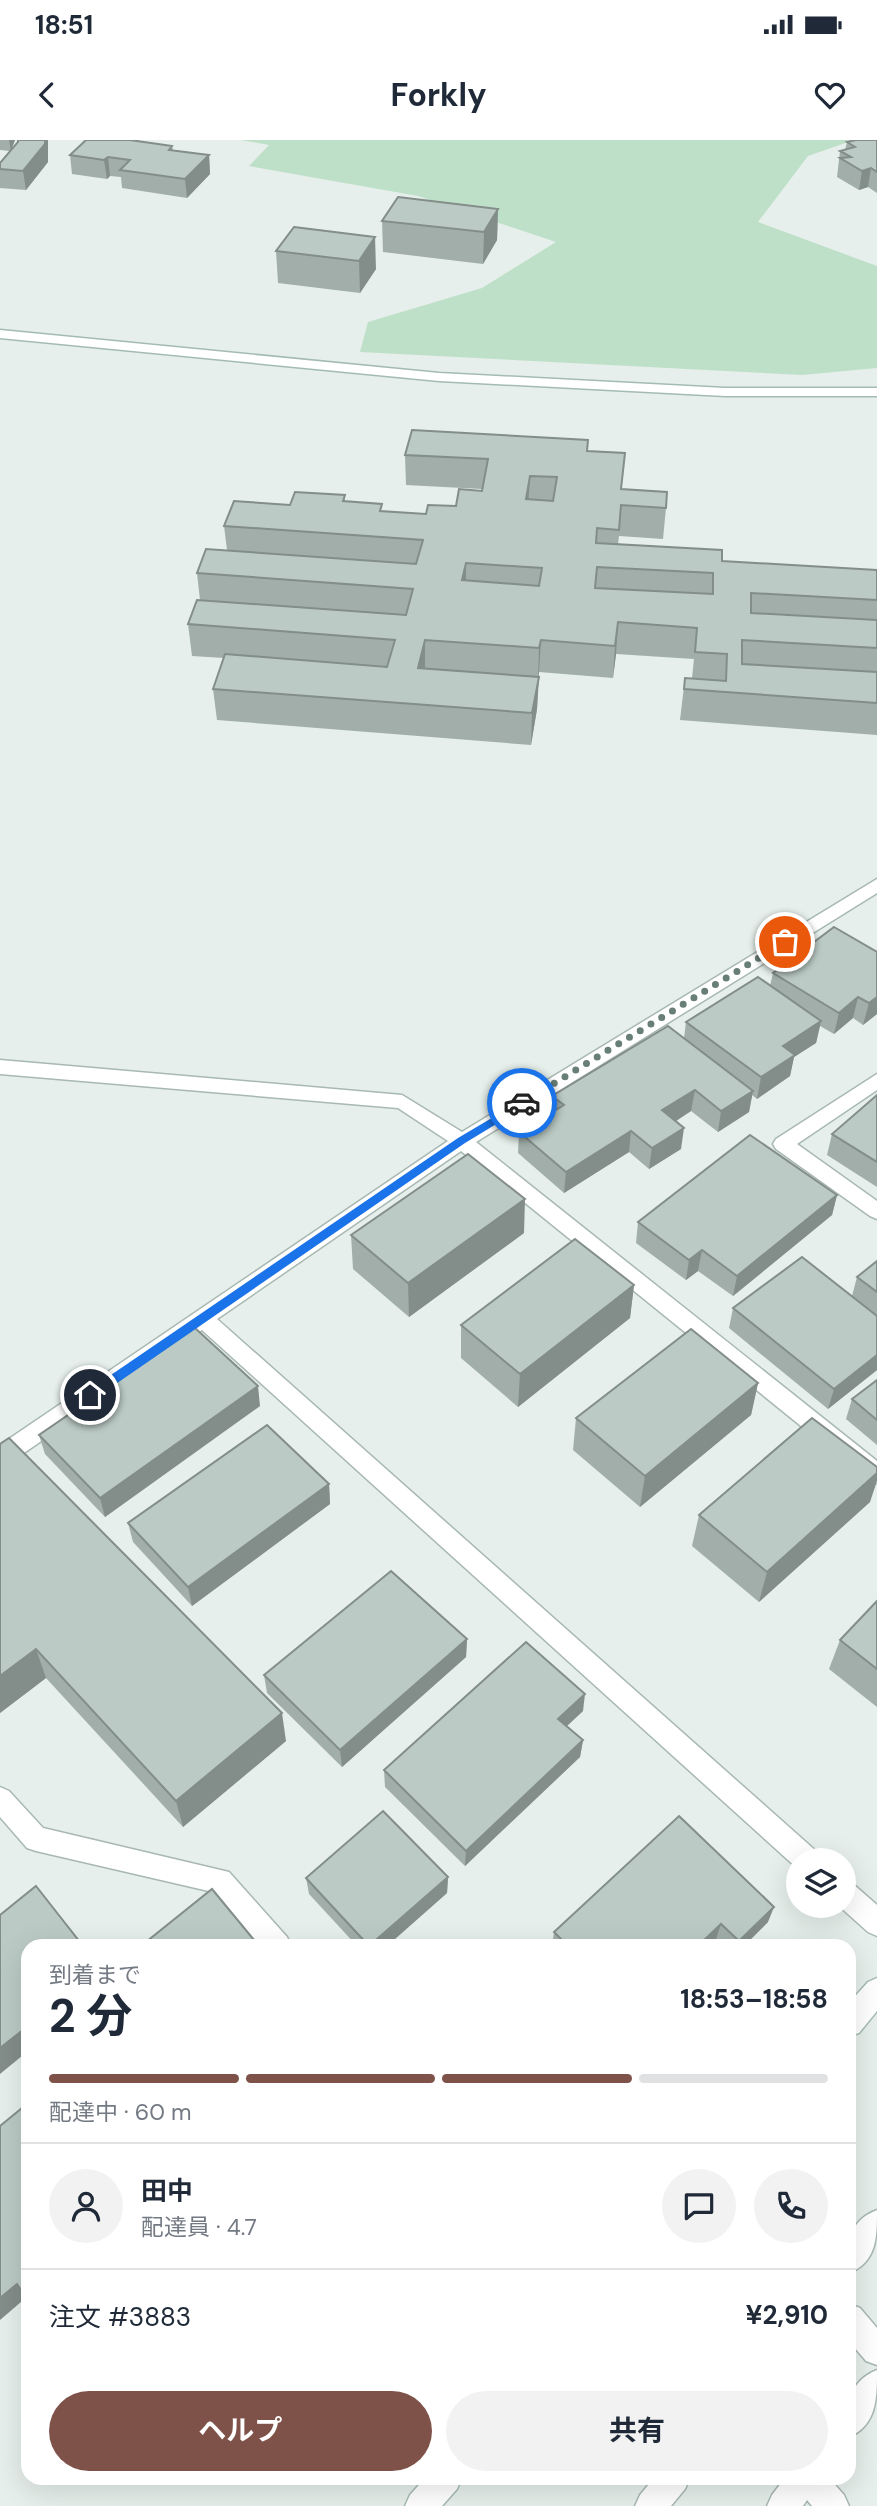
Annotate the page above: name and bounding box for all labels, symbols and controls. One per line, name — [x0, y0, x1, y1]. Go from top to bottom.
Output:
text: 18:51 — [35, 8, 93, 42]
text: Forkly — [391, 74, 486, 116]
icon: back — [28, 76, 66, 114]
icon: heart — [811, 76, 849, 114]
pin — [755, 912, 815, 972]
icon: bag — [766, 923, 804, 961]
courier — [487, 1068, 557, 1138]
icon: car — [503, 1084, 541, 1122]
pin — [60, 1365, 120, 1425]
icon: home — [71, 1376, 109, 1414]
map controls — [786, 1848, 856, 1918]
button: layers — [786, 1848, 856, 1918]
text: 到着まで — [49, 1960, 141, 1990]
text: 18:53–18:58 — [680, 1982, 828, 2016]
text: 2 分 — [49, 1986, 132, 2046]
text: 配達中 · 60 m — [49, 2097, 192, 2127]
button: person — [49, 2169, 123, 2243]
button: chat — [662, 2169, 736, 2243]
button: phone — [754, 2169, 828, 2243]
text: 田中 — [141, 2174, 193, 2208]
text: 配達員 · 4.7 — [141, 2212, 257, 2242]
text: ¥2,910 — [746, 2298, 828, 2332]
text: 注文 #3883 — [49, 2300, 191, 2334]
button: ヘルプ — [49, 2391, 432, 2471]
button: 共有 — [446, 2391, 828, 2471]

